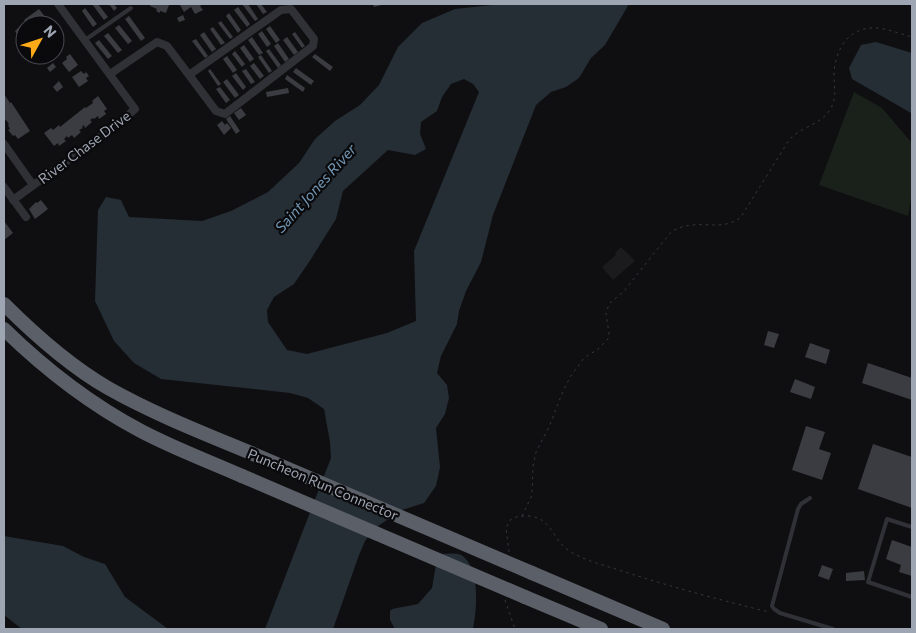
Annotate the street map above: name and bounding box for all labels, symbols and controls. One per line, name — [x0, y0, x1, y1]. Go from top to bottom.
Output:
north arrow — [15, 15, 65, 65]
text: N — [40, 22, 60, 41]
street label: River Chase Drive — [35, 107, 133, 187]
water label: Saint Jones River — [271, 139, 360, 236]
street label: Puncheon Run Connector — [245, 445, 401, 524]

